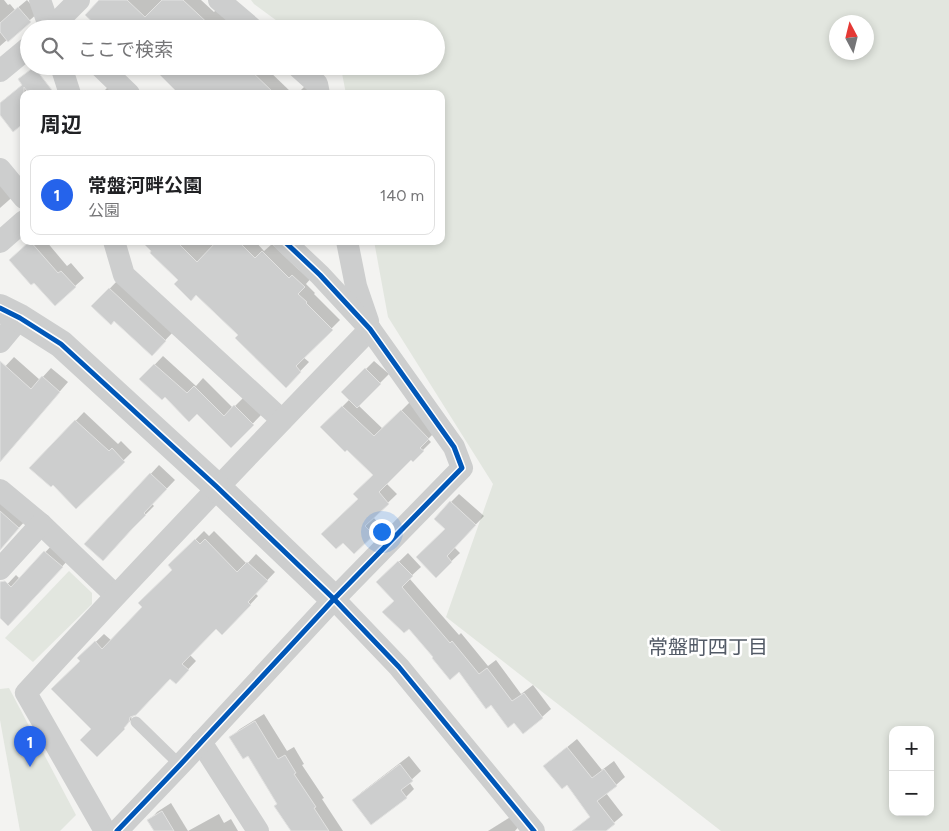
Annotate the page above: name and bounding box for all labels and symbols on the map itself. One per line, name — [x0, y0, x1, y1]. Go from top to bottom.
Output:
north arrow — [829, 15, 874, 60]
your location — [369, 519, 395, 545]
district label: 常盤町四丁目 — [648, 635, 768, 659]
pin: 1 — [14, 726, 46, 767]

